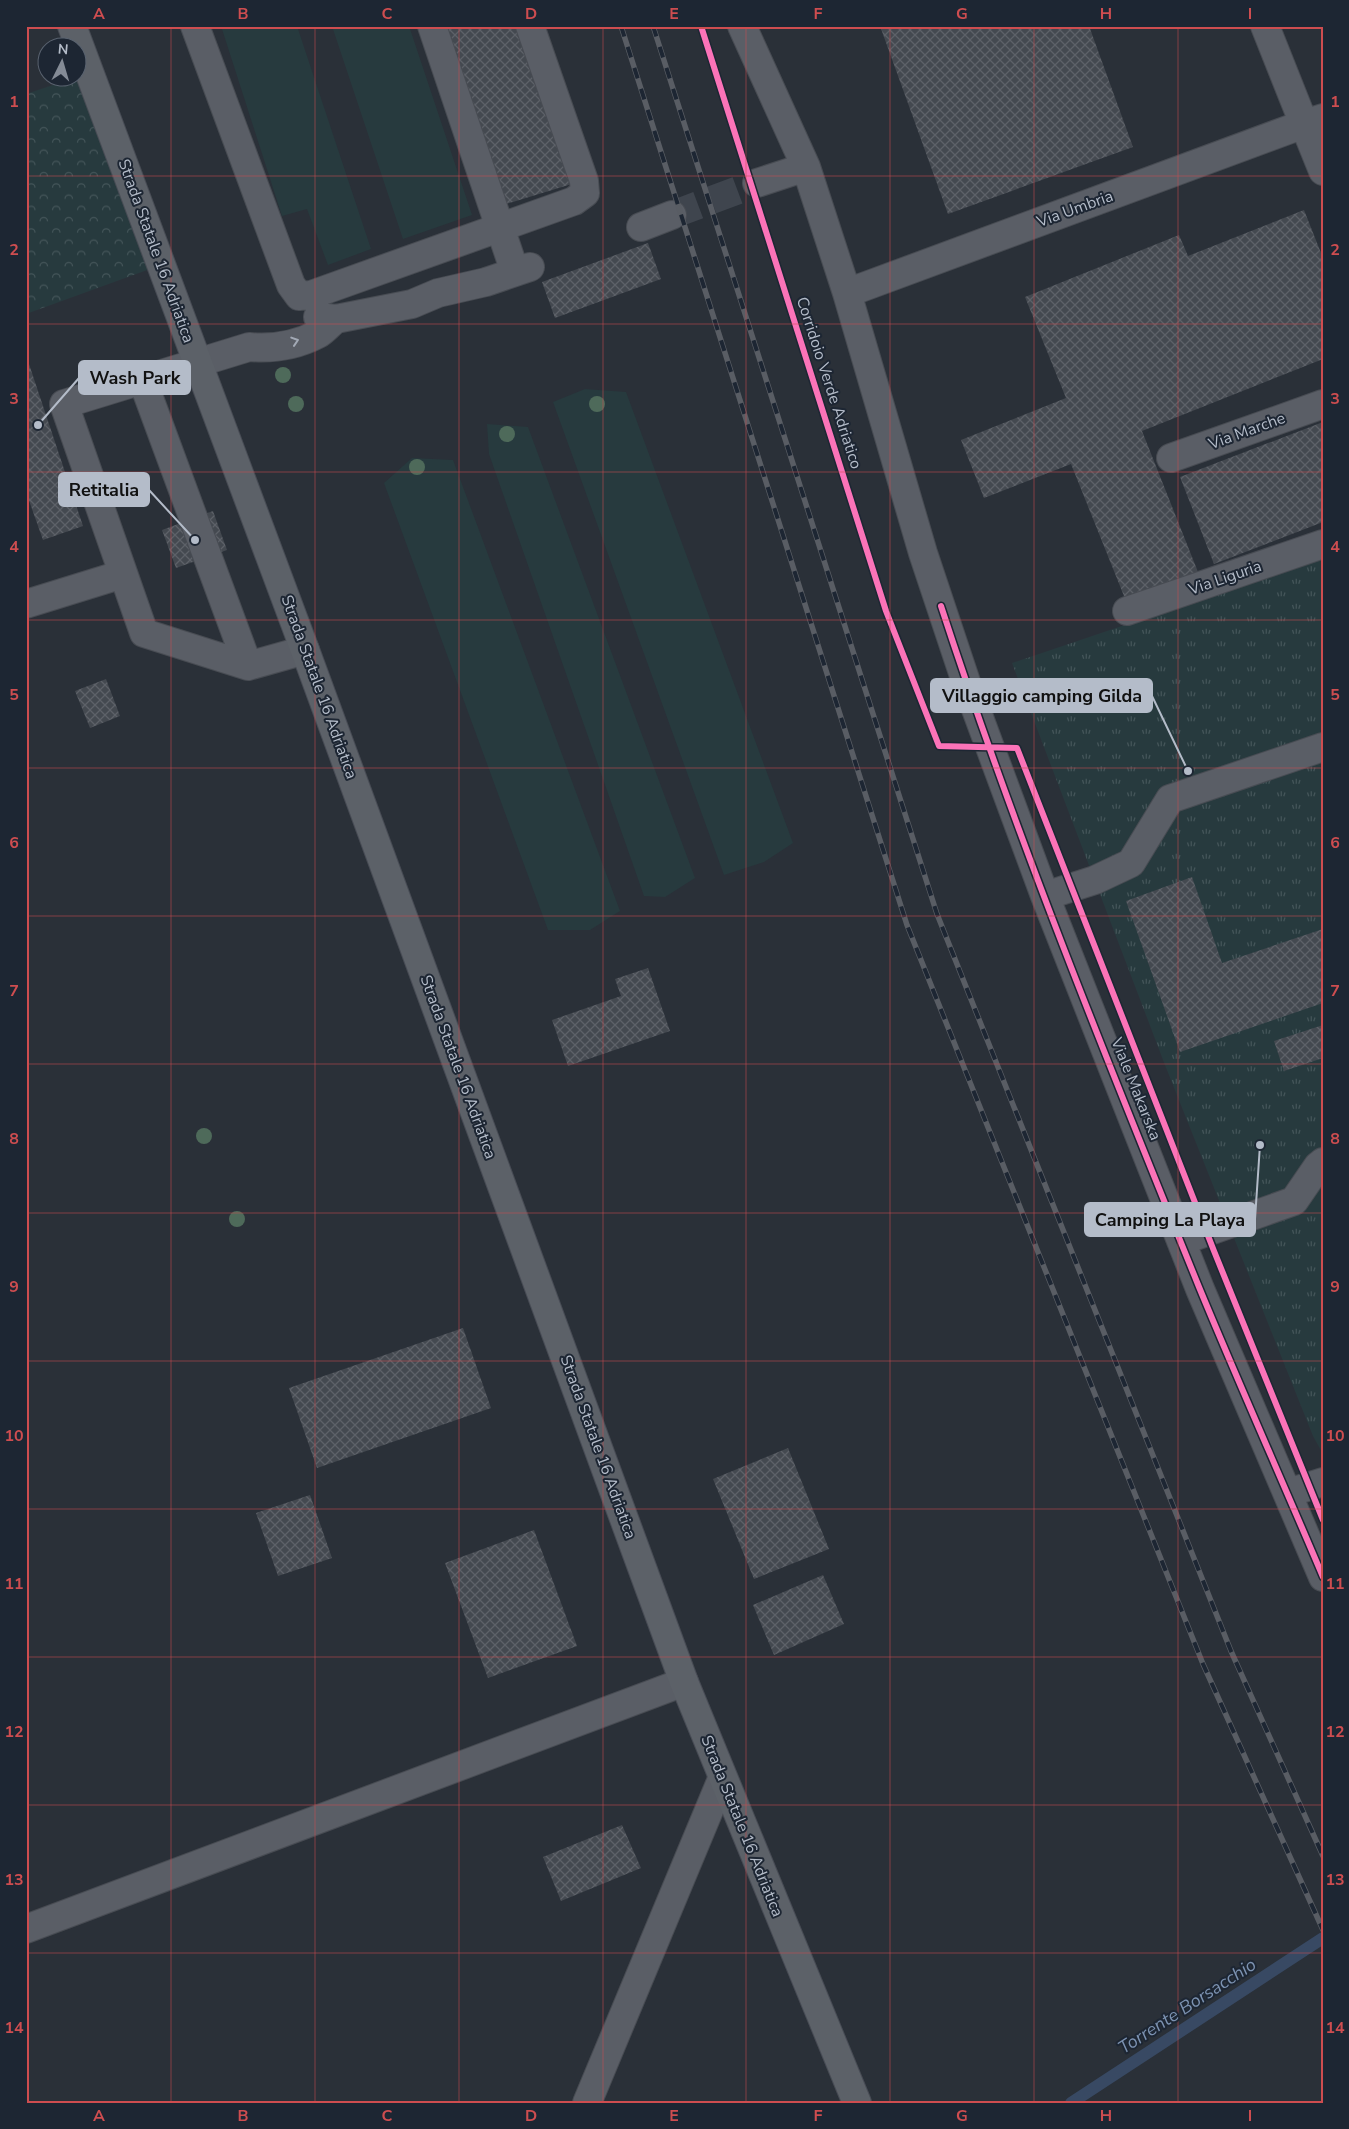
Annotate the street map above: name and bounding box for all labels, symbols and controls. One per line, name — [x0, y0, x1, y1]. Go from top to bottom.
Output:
text: A — [93, 3, 105, 25]
text: B — [237, 3, 249, 25]
text: C — [382, 3, 393, 25]
text: D — [525, 3, 537, 25]
text: E — [669, 3, 679, 25]
text: F — [814, 3, 823, 25]
text: G — [956, 3, 968, 25]
text: H — [1100, 3, 1112, 25]
text: I — [1248, 3, 1252, 25]
north arrow — [38, 38, 88, 88]
text: N — [57, 40, 69, 59]
text: 1 — [9, 91, 19, 113]
text: 1 — [1330, 91, 1340, 113]
street label: Strada Statale 16 Adriatica — [112, 156, 200, 346]
street label: Via Umbria — [1033, 185, 1116, 233]
text: 2 — [9, 239, 19, 261]
text: 2 — [1330, 239, 1340, 261]
street label: Corridoio Verde Adriatico — [791, 294, 867, 472]
one-way arrow — [291, 337, 299, 347]
callout: Wash Park — [79, 361, 190, 394]
text: Wash Park — [90, 366, 181, 390]
text: 3 — [9, 388, 19, 410]
text: 3 — [1330, 388, 1340, 410]
street label: Via Marche — [1205, 407, 1288, 455]
callout: Retitalia — [59, 473, 149, 506]
text: Retitalia — [69, 478, 139, 502]
text: 4 — [9, 536, 19, 558]
text: 4 — [1330, 536, 1340, 558]
street label: Via Liguria — [1185, 555, 1265, 601]
street label: Strada Statale 16 Adriatica — [275, 592, 363, 782]
callout: Villaggio camping Gilda — [931, 679, 1152, 712]
text: 5 — [9, 684, 19, 706]
text: Villaggio camping Gilda — [941, 684, 1142, 708]
text: 5 — [1330, 684, 1340, 706]
text: 6 — [9, 832, 19, 854]
text: 6 — [1330, 832, 1340, 854]
street label: Strada Statale 16 Adriatica — [414, 972, 502, 1162]
text: 7 — [9, 980, 19, 1002]
text: 7 — [1330, 980, 1340, 1002]
street label: Viale Makarska — [1105, 1034, 1167, 1144]
text: 8 — [9, 1128, 19, 1150]
text: 8 — [1330, 1128, 1340, 1150]
callout: Camping La Playa — [1085, 1203, 1255, 1236]
text: Camping La Playa — [1095, 1208, 1245, 1232]
text: 9 — [9, 1276, 19, 1298]
text: 9 — [1330, 1276, 1340, 1298]
street label: Strada Statale 16 Adriatica — [554, 1352, 642, 1542]
text: 10 — [4, 1425, 24, 1447]
text: 10 — [1325, 1425, 1345, 1447]
text: 11 — [4, 1573, 24, 1595]
text: 11 — [1325, 1573, 1345, 1595]
text: 12 — [4, 1721, 24, 1743]
text: 12 — [1325, 1721, 1345, 1743]
street label: Strada Statale 16 Adriatica — [695, 1732, 789, 1920]
text: 13 — [4, 1869, 24, 1891]
text: 13 — [1325, 1869, 1345, 1891]
water label: Torrente Borsacchio — [1113, 1952, 1261, 2060]
text: 14 — [4, 2017, 24, 2039]
text: 14 — [1325, 2017, 1345, 2039]
text: A — [93, 2105, 105, 2127]
text: B — [237, 2105, 249, 2127]
text: C — [382, 2105, 393, 2127]
text: D — [525, 2105, 537, 2127]
text: E — [669, 2105, 679, 2127]
text: F — [814, 2105, 823, 2127]
text: G — [956, 2105, 968, 2127]
text: H — [1100, 2105, 1112, 2127]
text: I — [1248, 2105, 1252, 2127]

